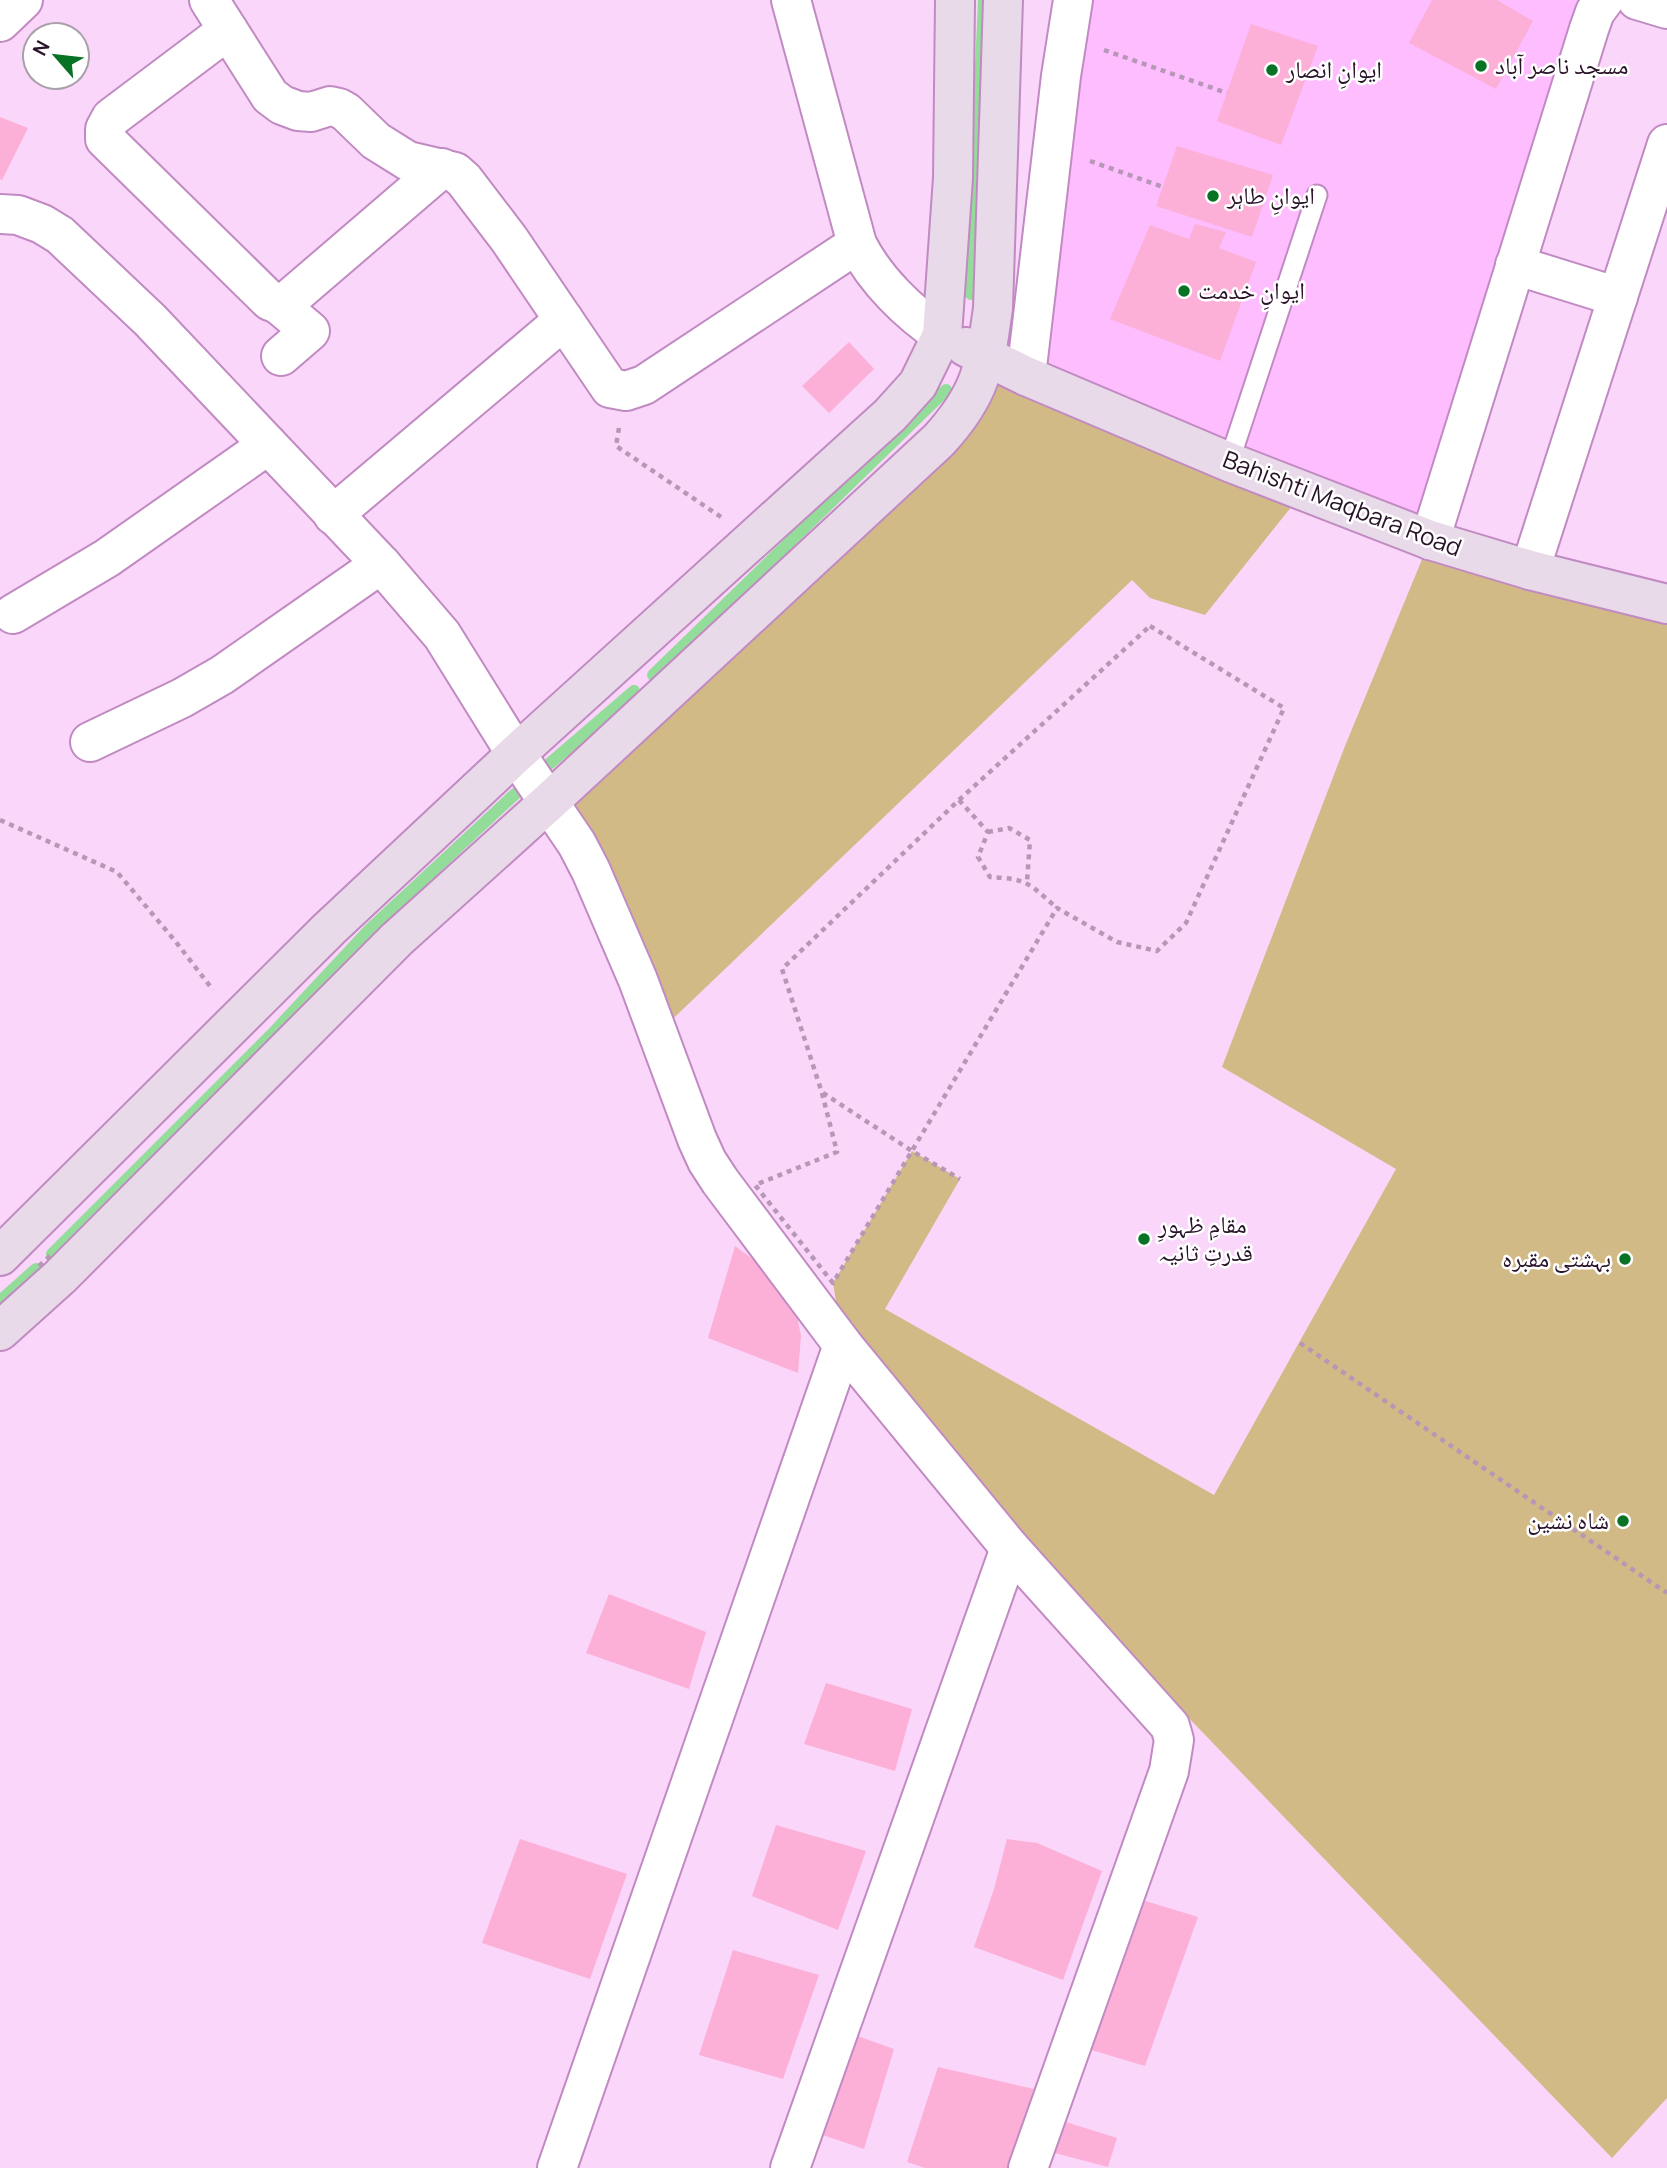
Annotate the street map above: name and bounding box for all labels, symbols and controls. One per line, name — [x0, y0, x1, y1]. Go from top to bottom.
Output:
north arrow — [21, 21, 91, 91]
text: N — [26, 36, 56, 60]
place label: مسجد ناصر آباد — [1495, 48, 1628, 81]
place label: ایوانِ انصار — [1285, 52, 1382, 89]
marker: مسجد ناصر آباد — [1473, 58, 1489, 74]
marker: ایوانِ انصار — [1264, 62, 1280, 78]
place label: ایوانِ طاہر — [1226, 178, 1315, 215]
marker: ایوانِ طاہر — [1205, 188, 1221, 204]
place label: ایوانِ خدمت — [1198, 273, 1305, 310]
marker: ایوانِ خدمت — [1176, 283, 1192, 299]
street label: Bahishti Maqbara Road — [1218, 442, 1467, 563]
place label: مقامِ ظہورِ قدرتِ ثانیہ — [1157, 1207, 1253, 1268]
marker: مقامِ ظہورِ قدرتِ ثانیہ — [1136, 1231, 1152, 1247]
place label: بہشتی مقبرہ — [1502, 1241, 1611, 1274]
marker: بہشتی مقبرہ — [1617, 1251, 1633, 1267]
place label: شاہ نشین — [1527, 1503, 1609, 1536]
marker: شاہ نشین — [1615, 1513, 1631, 1529]

